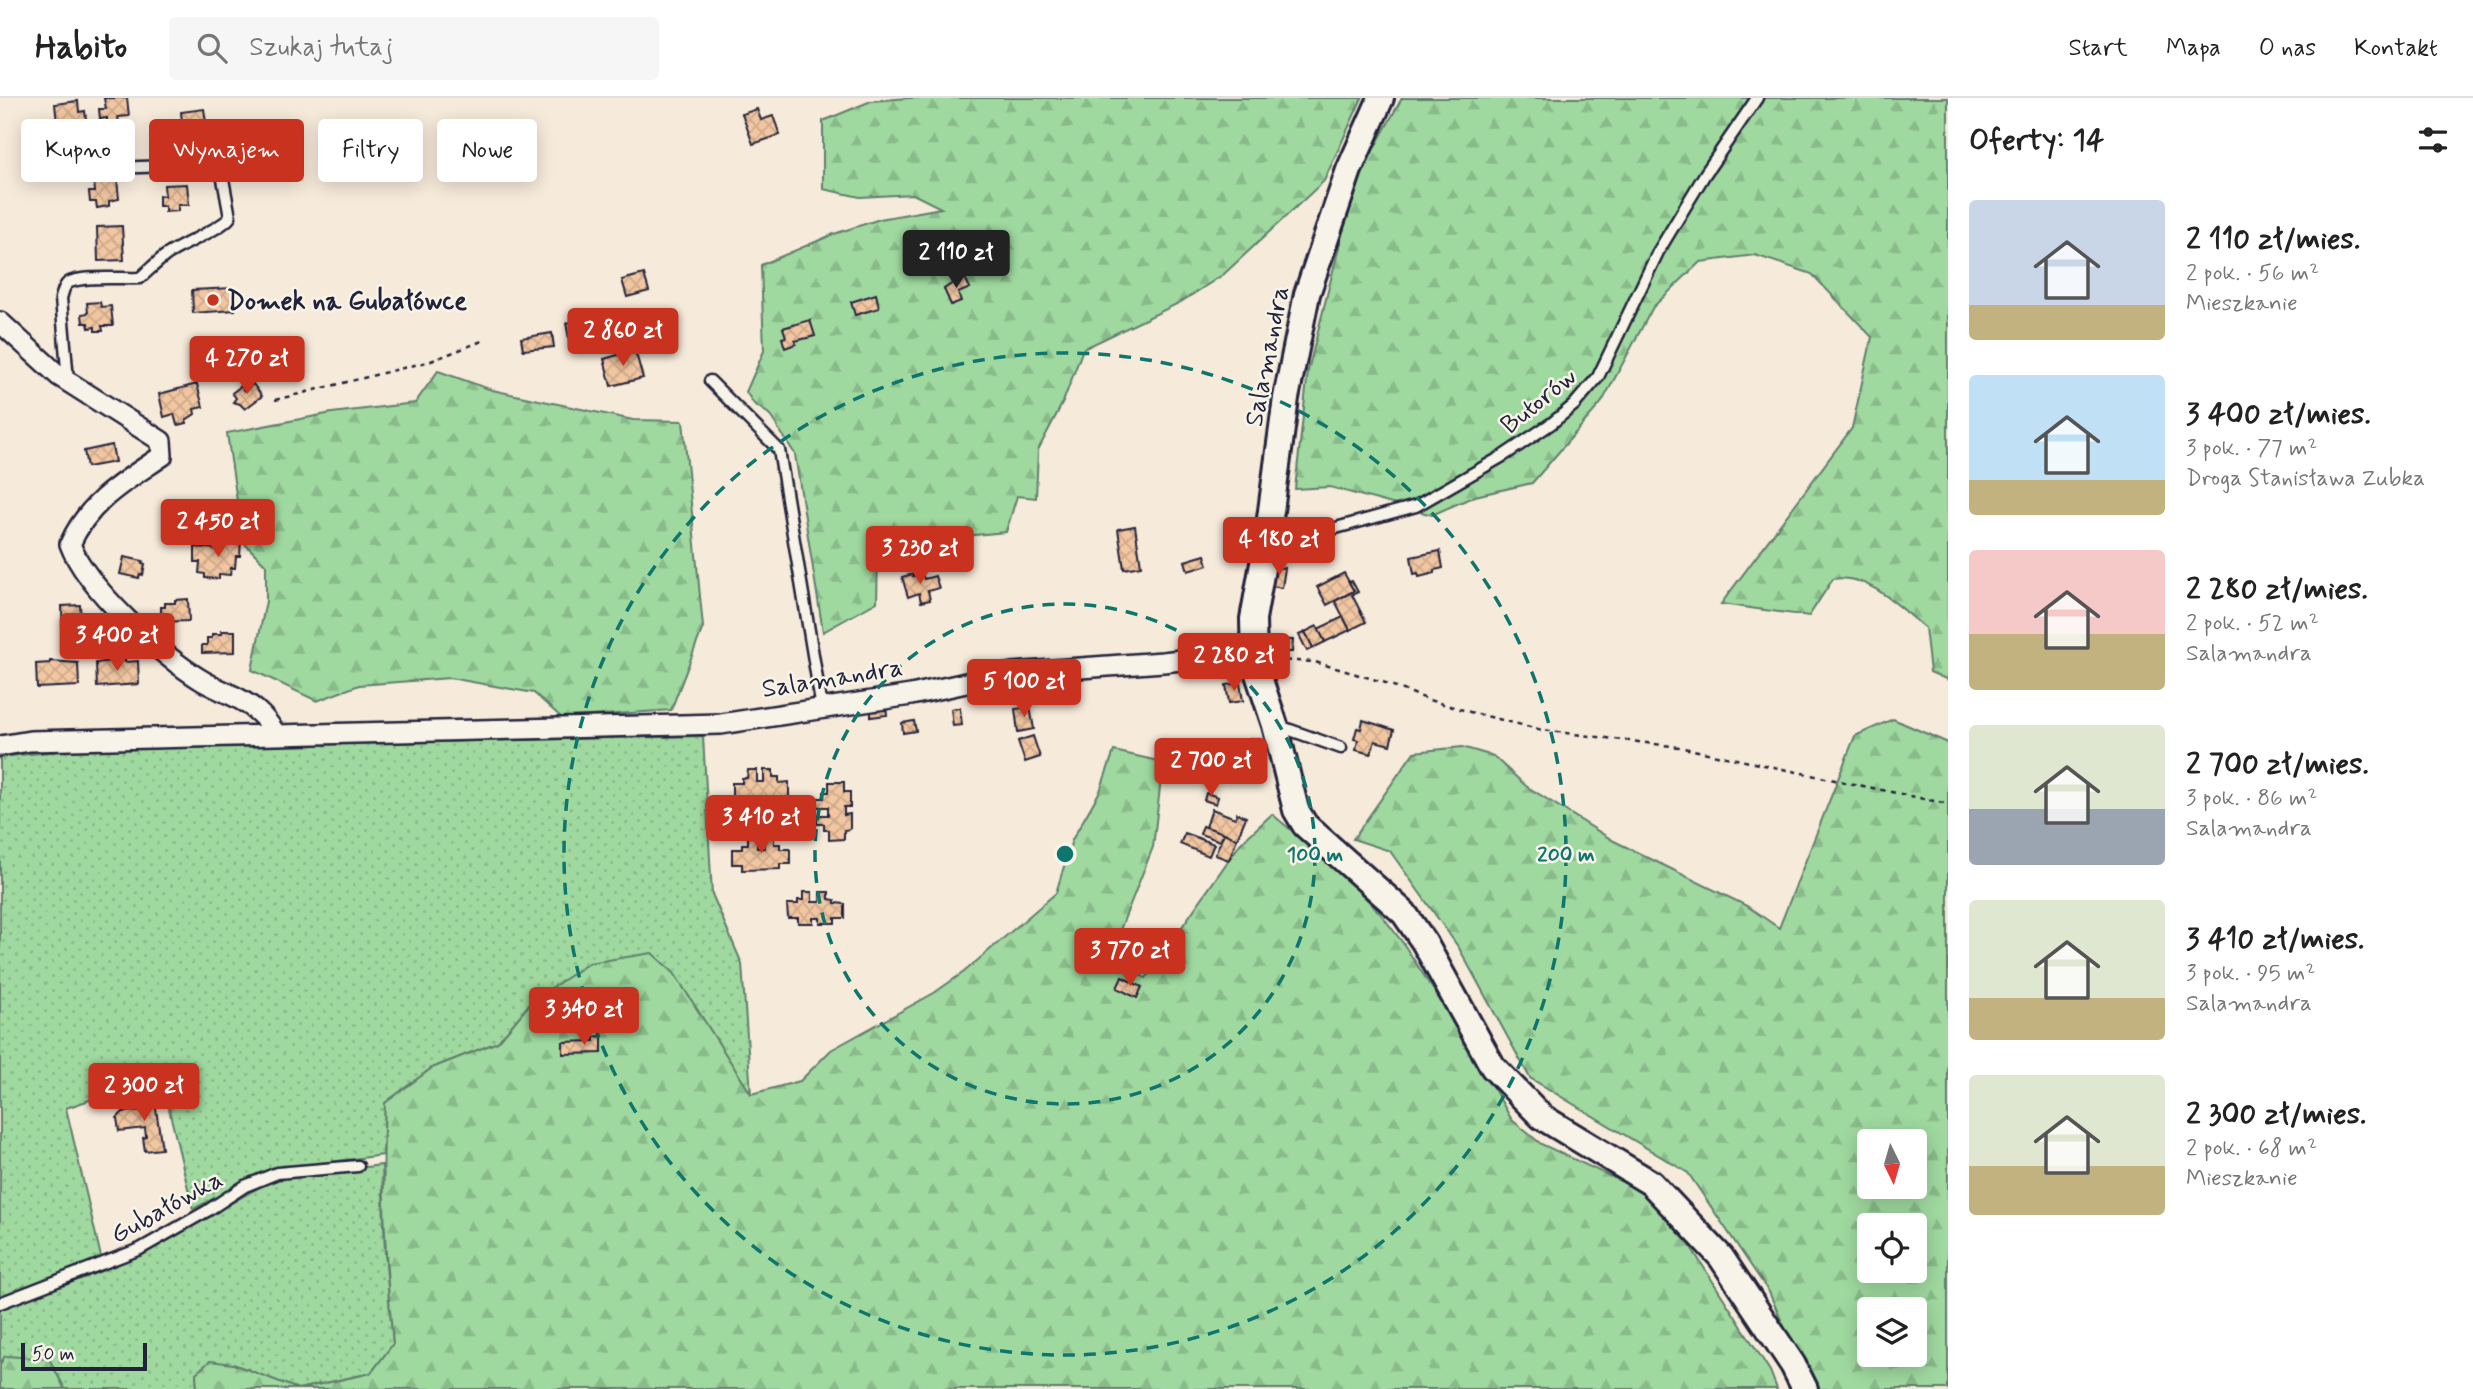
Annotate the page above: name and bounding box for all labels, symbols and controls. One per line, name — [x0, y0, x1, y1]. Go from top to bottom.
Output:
search box — [169, 17, 659, 80]
text: Habito — [35, 26, 127, 70]
icon: search — [193, 29, 231, 67]
text: Szukaj tutaj — [249, 31, 393, 65]
text: Start — [2069, 33, 2128, 64]
text: Mapa — [2166, 33, 2221, 64]
text: O nas — [2259, 33, 2316, 64]
text: Kontakt — [2354, 33, 2438, 64]
chip: Kupno — [21, 119, 135, 182]
chip: Wynajem — [149, 119, 304, 182]
chip: Filtry — [318, 119, 423, 182]
chip: Nowe — [437, 119, 537, 182]
text: Oferty: 14 — [1969, 121, 2104, 160]
icon: filters — [2414, 121, 2452, 159]
text: 2 110 zł/mies. — [2186, 220, 2360, 259]
icon: home — [2025, 228, 2109, 312]
pin: 2 110 zł — [884, 230, 1028, 290]
text: 2 110 zł — [919, 238, 993, 268]
text: 2 pok. · 56 m² — [2186, 259, 2319, 289]
street label: Salamandra — [1238, 283, 1298, 429]
place label: Domek na Gubałówce — [227, 285, 467, 319]
text: Mieszkanie — [2186, 289, 2298, 319]
marker: Domek na Gubałówce — [205, 292, 221, 308]
pin: 2 860 zł — [551, 308, 695, 368]
text: 2 860 zł — [583, 316, 663, 346]
pin: 4 270 zł — [175, 336, 319, 396]
text: 4 270 zł — [206, 344, 288, 374]
street label: Butorów — [1494, 361, 1584, 443]
text: 3 400 zł/mies. — [2186, 395, 2371, 434]
icon: home — [2025, 403, 2109, 487]
text: 3 pok. · 77 m² — [2186, 434, 2317, 464]
text: Droga Stanisława Zubka — [2186, 464, 2425, 494]
pin: 2 450 zł — [146, 500, 290, 559]
text: 2 450 zł — [177, 507, 259, 537]
pin: 4 180 zł — [1207, 518, 1351, 577]
text: 4 180 zł — [1239, 525, 1319, 555]
pin: 3 230 zł — [848, 526, 992, 586]
text: 3 230 zł — [882, 534, 958, 564]
text: 2 280 zł/mies. — [2186, 570, 2368, 609]
icon: home — [2025, 578, 2109, 662]
text: 2 pok. · 52 m² — [2186, 609, 2319, 639]
pin: 3 400 zł — [45, 614, 189, 673]
text: 3 400 zł — [76, 621, 158, 651]
pin: 2 280 zł — [1162, 634, 1306, 693]
text: Salamandra — [2186, 639, 2312, 669]
text: 2 280 zł — [1194, 641, 1274, 671]
street label: Salamandra — [759, 651, 905, 707]
pin: 5 100 zł — [952, 660, 1096, 719]
text: 5 100 zł — [983, 667, 1065, 697]
pin: 2 700 zł — [1139, 738, 1283, 798]
text: 2 700 zł/mies. — [2186, 745, 2369, 784]
text: 2 700 zł — [1170, 746, 1252, 776]
icon: home — [2025, 753, 2109, 837]
text: 3 pok. · 86 m² — [2186, 784, 2318, 814]
pin: 3 410 zł — [689, 796, 833, 855]
text: 3 410 zł — [722, 803, 800, 833]
text: Salamandra — [2186, 814, 2312, 844]
text: 100 m — [1287, 841, 1343, 869]
text: 200 m — [1537, 841, 1595, 869]
centre of rings — [1053, 842, 1077, 866]
text: 3 410 zł/mies. — [2186, 920, 2364, 959]
pin: 3 770 zł — [1058, 928, 1202, 988]
icon: home — [2025, 928, 2109, 1012]
text: 3 770 zł — [1090, 936, 1170, 966]
text: 3 pok. · 95 m² — [2186, 959, 2315, 989]
pin: 3 340 zł — [512, 988, 656, 1047]
text: Salamandra — [2186, 989, 2312, 1019]
text: 3 340 zł — [545, 995, 623, 1025]
pin: 2 300 zł — [72, 1063, 216, 1123]
text: 2 300 zł — [104, 1071, 184, 1101]
text: 2 300 zł/mies. — [2186, 1095, 2366, 1134]
icon: home — [2025, 1103, 2109, 1187]
north arrow — [1857, 1129, 1927, 1199]
map controls — [1857, 1129, 1927, 1367]
text: 2 pok. · 68 m² — [2186, 1134, 2317, 1164]
street label: Gubałówka — [105, 1163, 229, 1253]
text: Mieszkanie — [2186, 1164, 2298, 1194]
button: locate — [1857, 1213, 1927, 1283]
button: layers — [1857, 1297, 1927, 1367]
scale bar — [21, 1340, 147, 1372]
text: 50 m — [32, 1342, 75, 1367]

